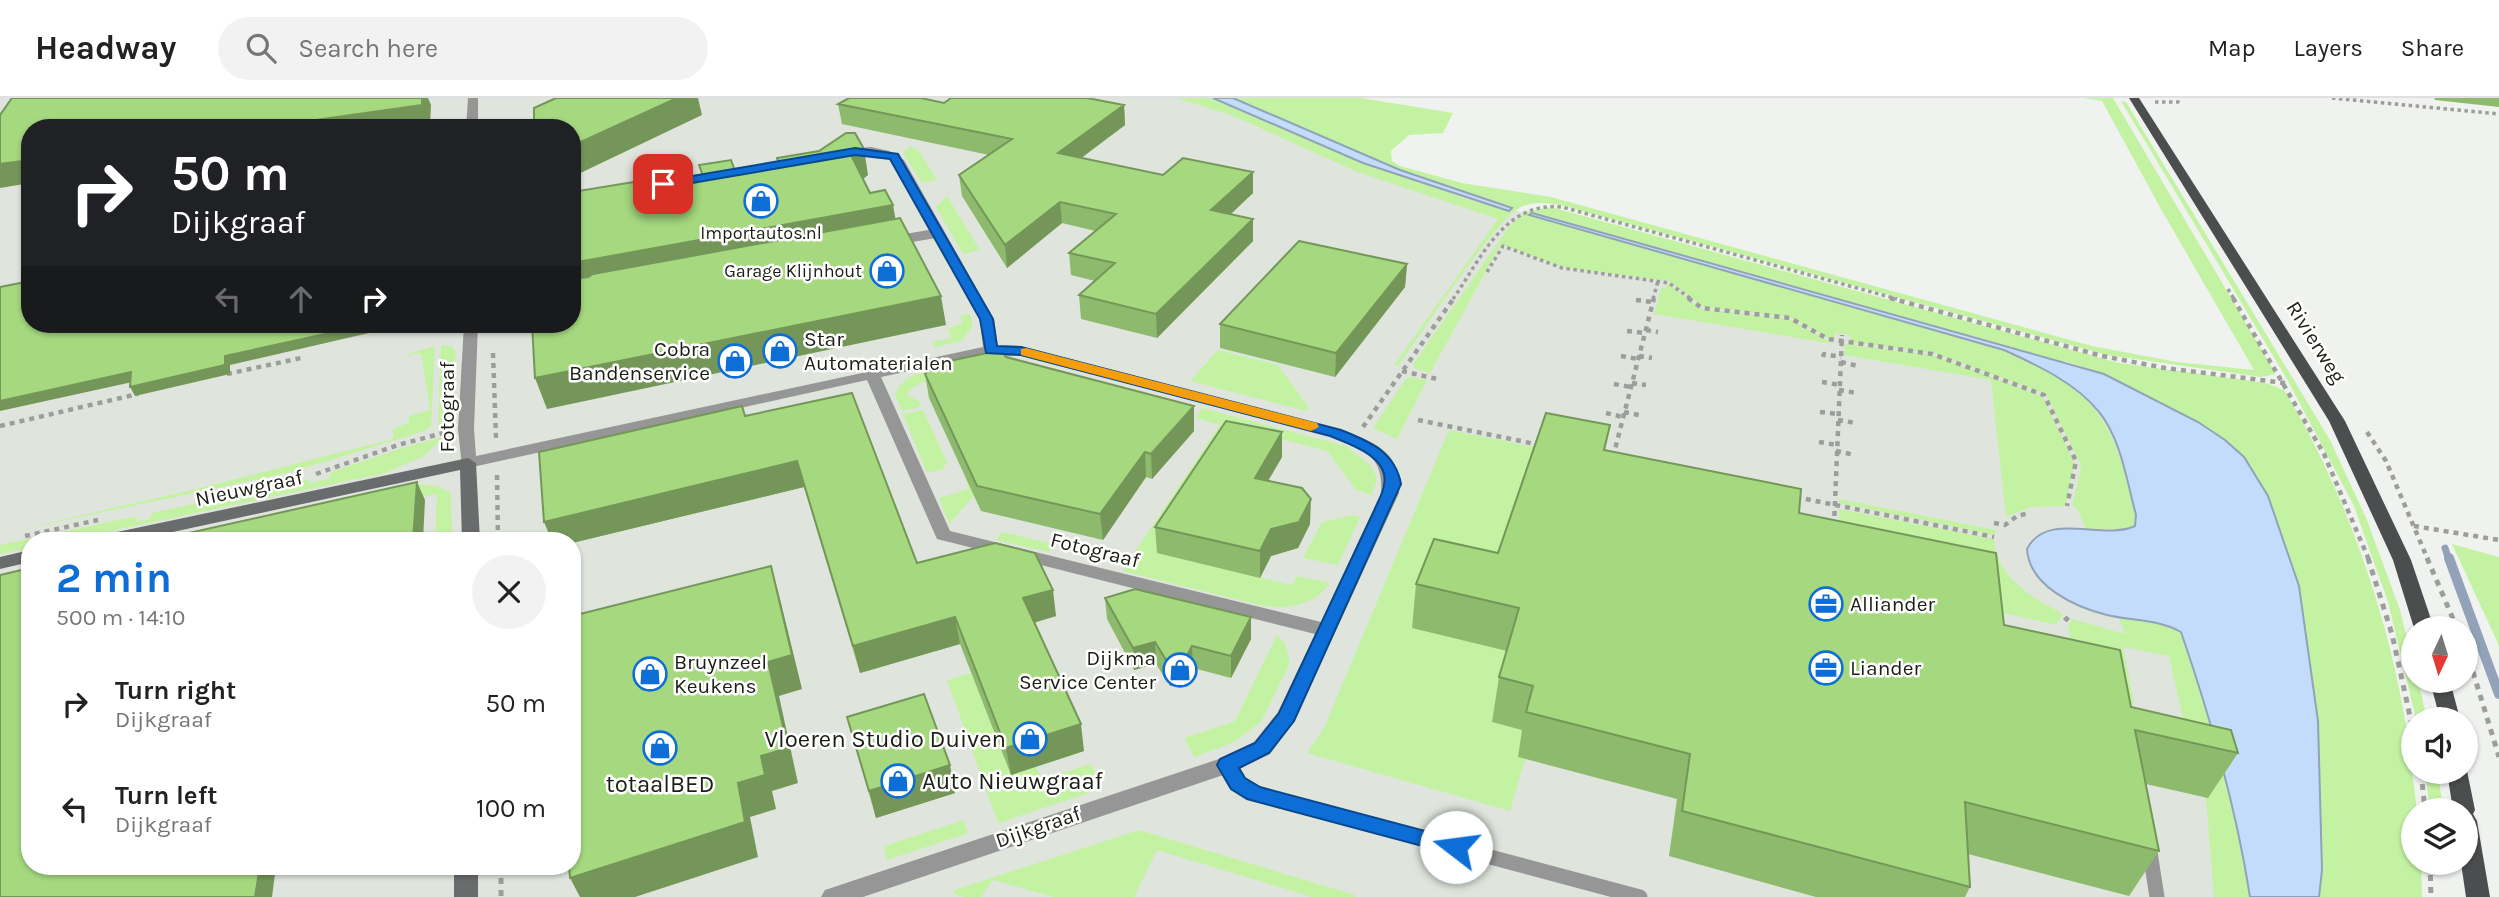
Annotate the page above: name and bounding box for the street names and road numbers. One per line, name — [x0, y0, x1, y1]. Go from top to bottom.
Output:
street label: Rivierweg — [2281, 297, 2351, 388]
street label: Fotograaf — [435, 361, 459, 453]
street label: Nieuwgraaf — [193, 465, 306, 511]
street label: Fotograaf — [1048, 527, 1143, 573]
street label: Dijkgraaf — [992, 801, 1084, 853]

